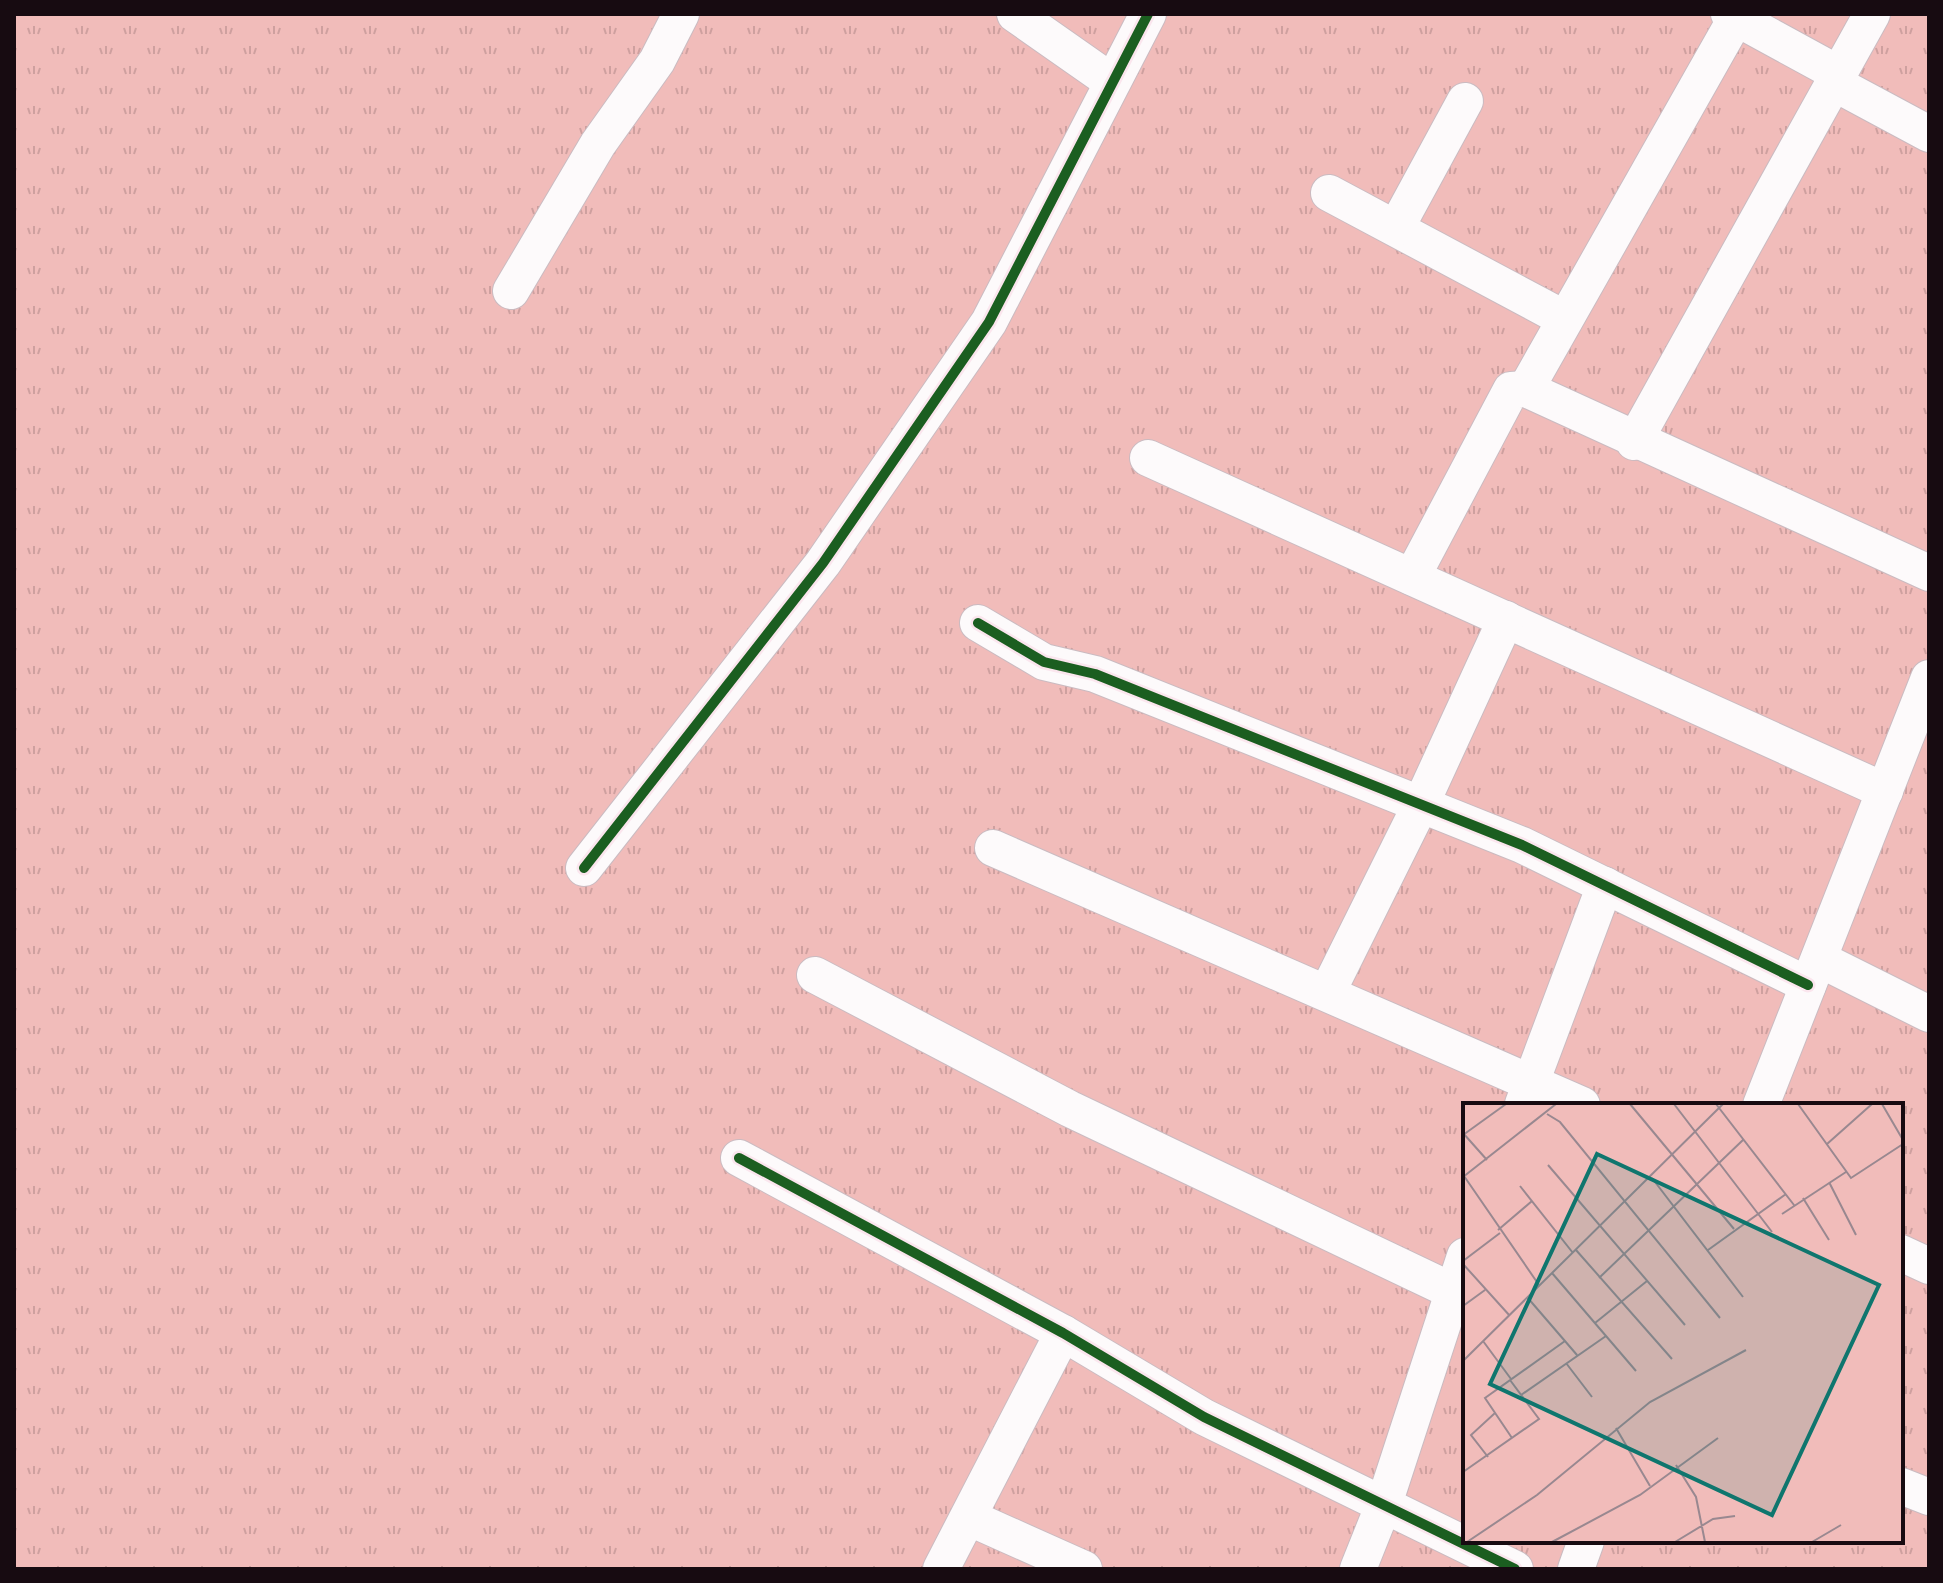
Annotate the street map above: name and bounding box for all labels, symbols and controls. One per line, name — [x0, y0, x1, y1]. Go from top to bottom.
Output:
inset map — [1463, 1103, 1903, 1543]

